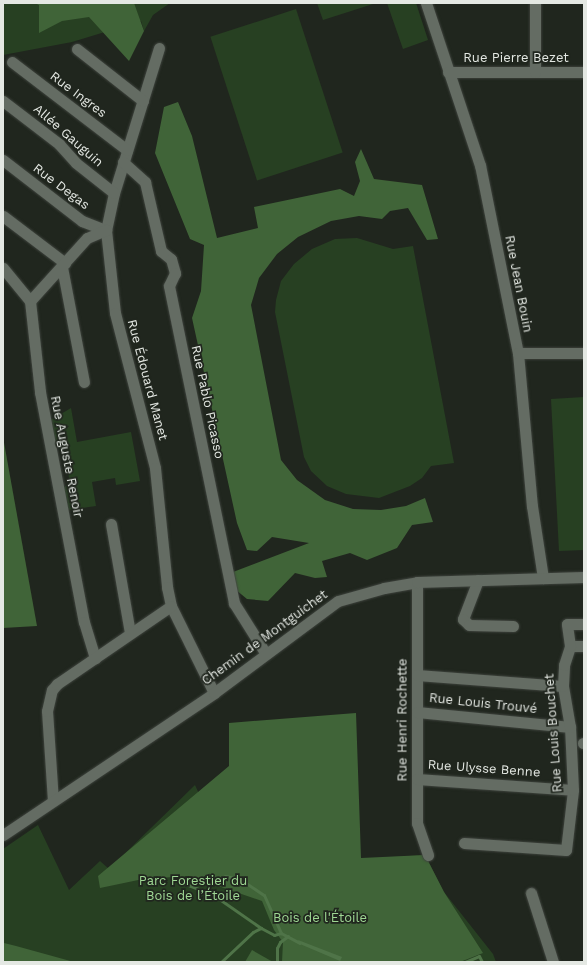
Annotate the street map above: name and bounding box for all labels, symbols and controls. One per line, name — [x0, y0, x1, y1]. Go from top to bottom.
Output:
street label: Rue Pierre Bezet — [463, 50, 569, 66]
street label: Rue Ingres — [47, 69, 109, 121]
street label: Allée Gauguin — [30, 102, 106, 170]
street label: Rue Degas — [30, 161, 92, 213]
street label: Rue Jean Bouin — [501, 234, 535, 334]
street label: Rue Édouard Manet — [123, 318, 171, 442]
street label: Rue Pablo Picasso — [187, 344, 227, 460]
street label: Rue Auguste Renoir — [46, 394, 86, 520]
street label: Chemin de Montguichet — [199, 587, 331, 689]
street label: Rue Henri Rochette — [395, 658, 411, 782]
street label: Rue Louis Bouchet — [542, 673, 566, 793]
street label: Rue Louis Trouvé — [428, 691, 538, 717]
street label: Rue Ulysse Benne — [427, 757, 541, 781]
park label: Parc Forestier du Bois de l’Étoile — [139, 874, 247, 905]
park label: Bois de l'Étoile — [273, 910, 367, 926]

